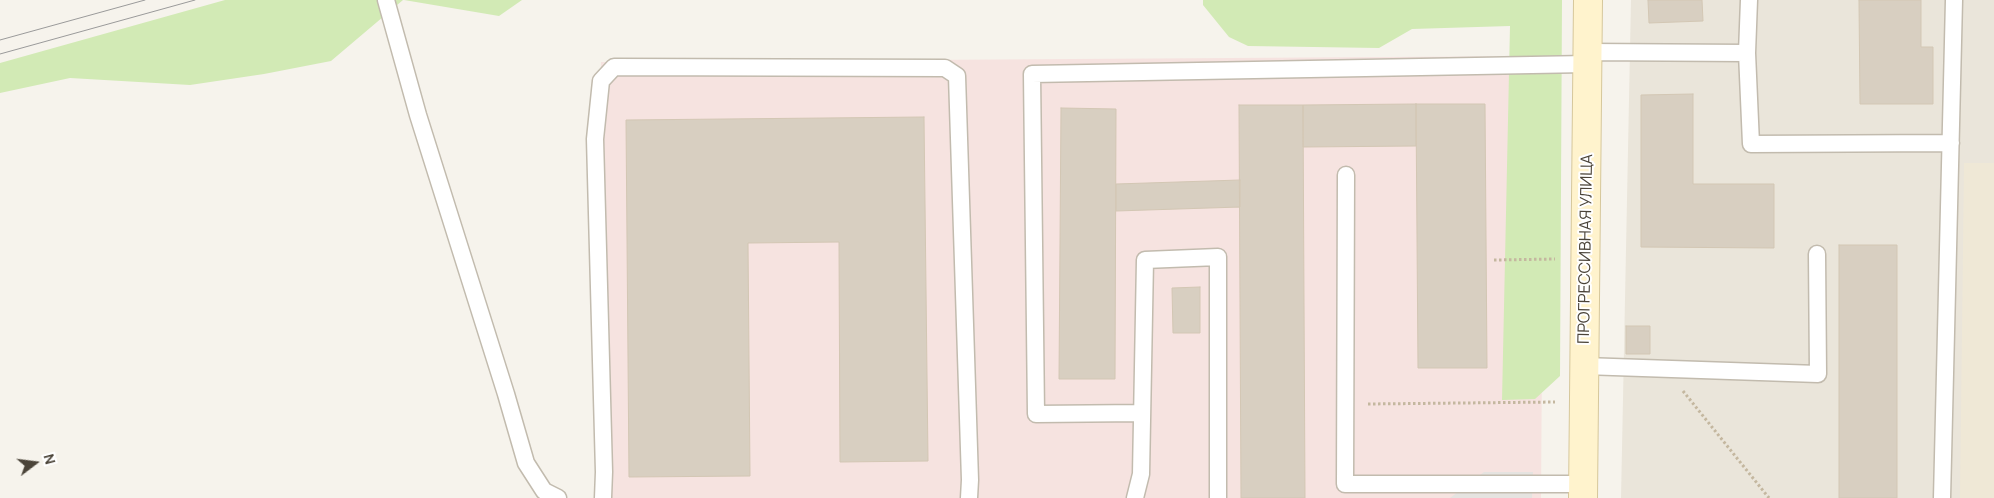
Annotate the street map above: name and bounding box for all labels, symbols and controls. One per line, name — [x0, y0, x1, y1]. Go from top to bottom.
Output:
street label: ПРОГРЕССИВНАЯ УЛИЦА — [1575, 154, 1597, 344]
north arrow — [10, 438, 60, 488]
text: N — [39, 452, 60, 466]

